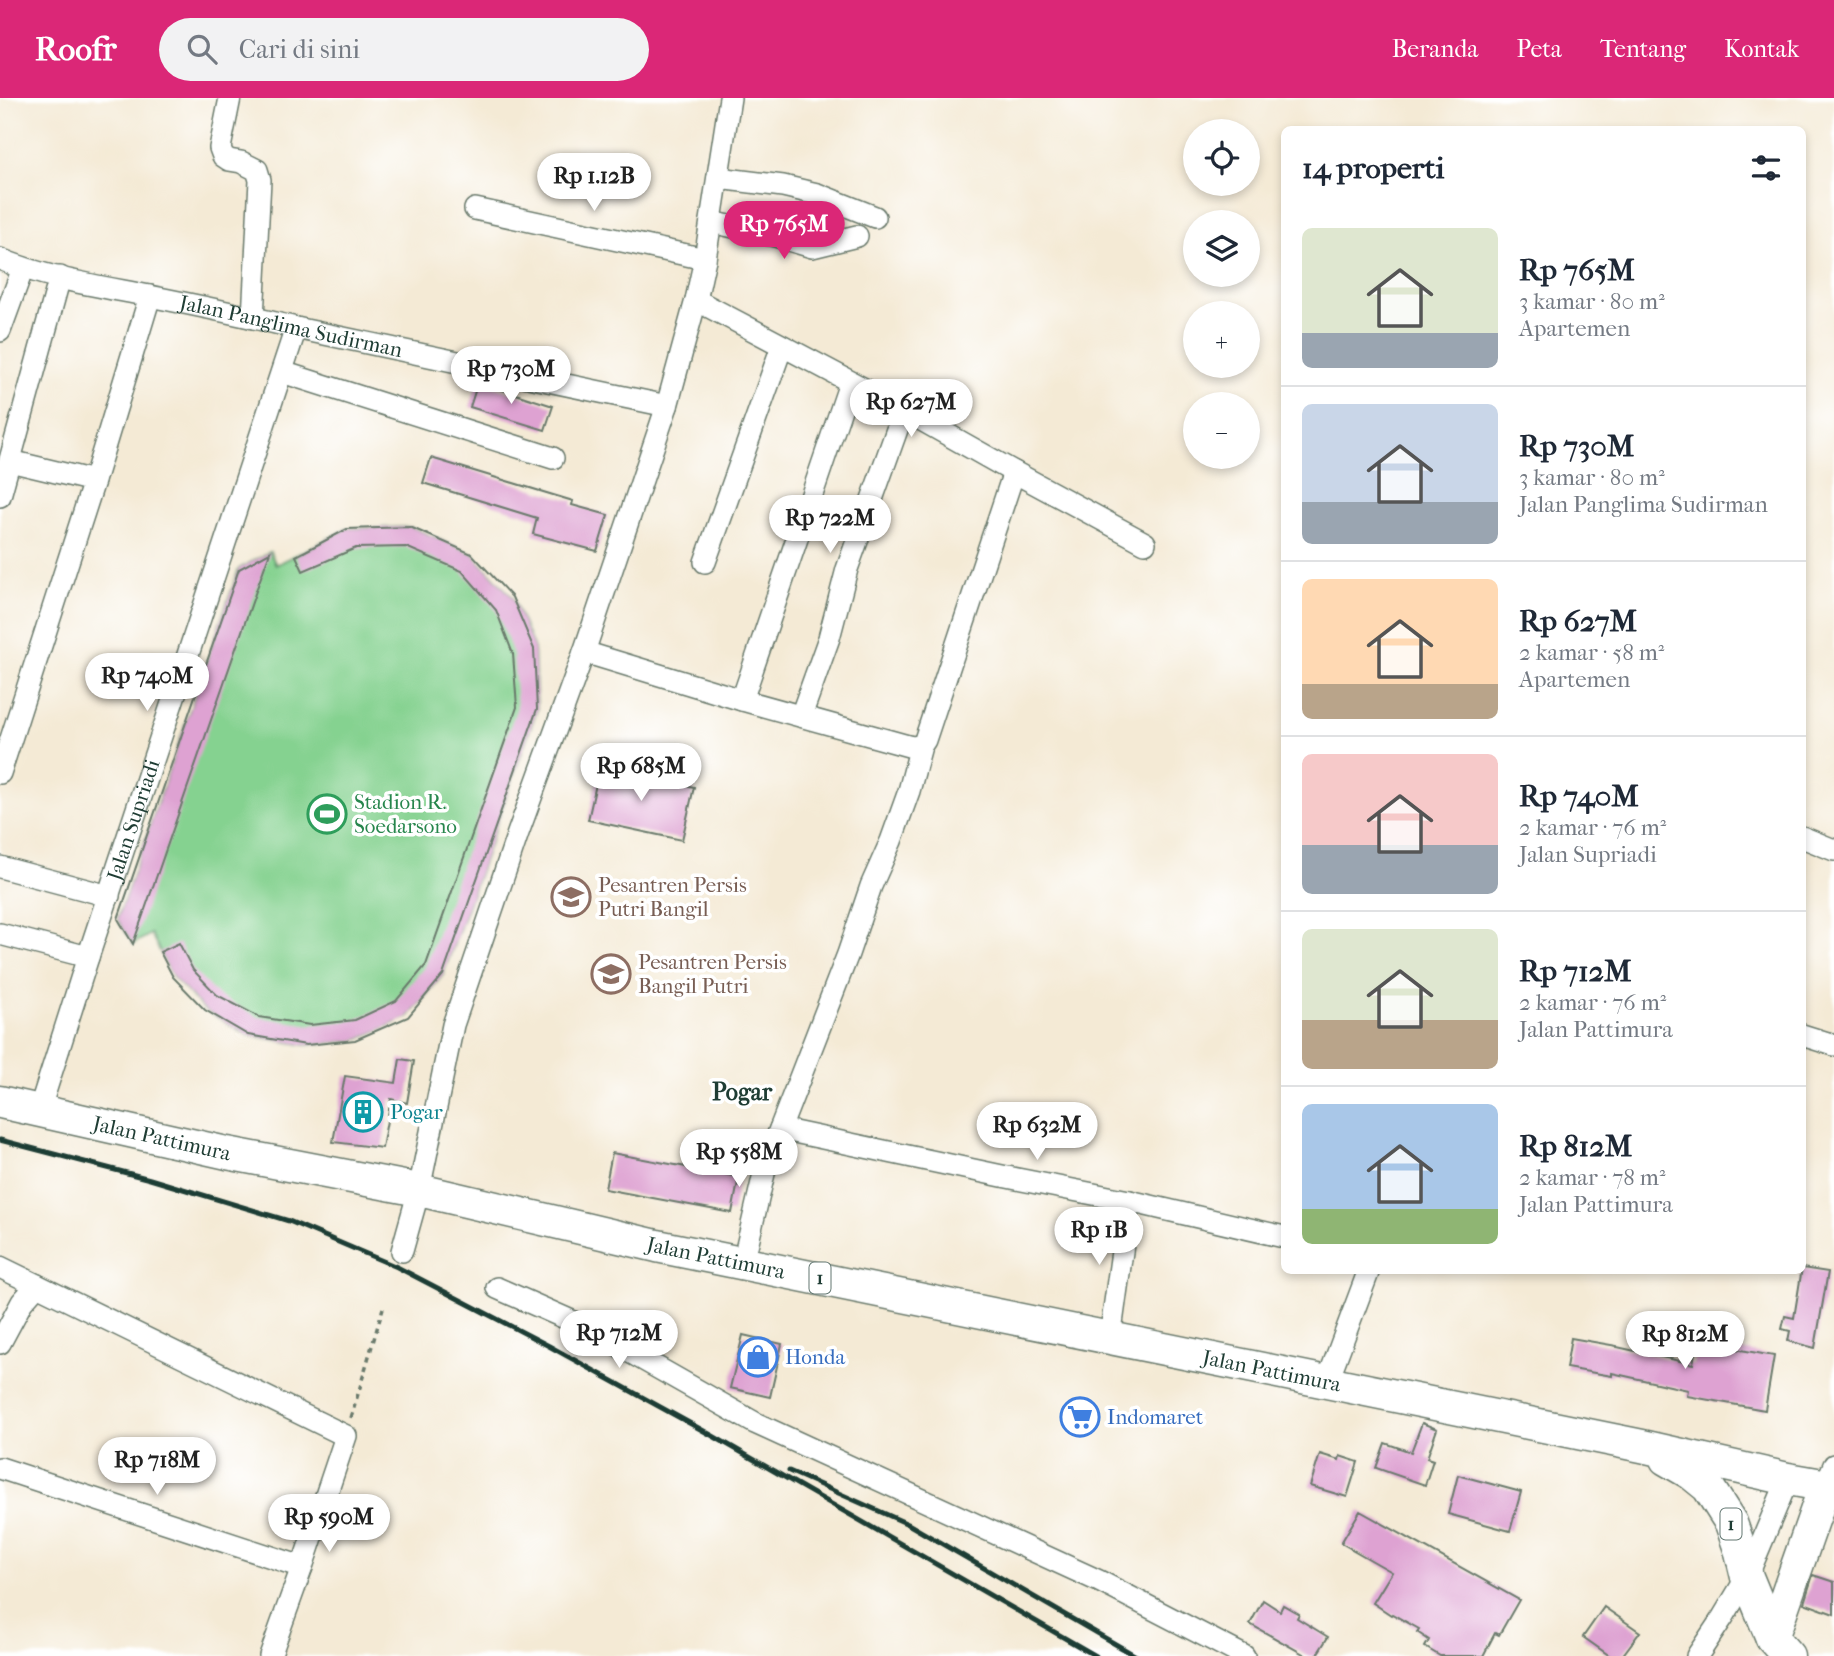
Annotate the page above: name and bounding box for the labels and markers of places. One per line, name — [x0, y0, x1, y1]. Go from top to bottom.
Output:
pin: Rp 1.12B — [522, 153, 666, 213]
pin: Rp 765M — [719, 202, 849, 261]
pin: Rp 730M — [446, 346, 576, 406]
pin: Rp 627M — [846, 380, 976, 439]
pin: Rp 722M — [765, 496, 895, 555]
pin: Rp 740M — [82, 654, 212, 713]
pin: Rp 685M — [576, 744, 706, 803]
place label: Stadion R. Soedarsono — [354, 790, 457, 838]
sports icon: Stadion R. Soedarsono — [306, 793, 348, 835]
place label: Pesantren Persis Putri Bangil — [598, 873, 747, 921]
school or university icon: Pesantren Persis Putri Bangil — [550, 876, 592, 918]
place label: Pesantren Persis Bangil Putri — [638, 950, 787, 998]
school or university icon: Pesantren Persis Bangil Putri — [590, 953, 632, 995]
building icon: Pogar — [342, 1091, 384, 1133]
place label: Pogar — [390, 1100, 443, 1124]
pin: Rp 632M — [972, 1102, 1102, 1162]
pin: Rp 558M — [674, 1130, 804, 1189]
pin: Rp 1B — [1050, 1208, 1148, 1267]
pin: Rp 712M — [554, 1310, 684, 1370]
pin: Rp 812M — [1620, 1312, 1750, 1371]
shop icon: Honda — [737, 1336, 779, 1378]
place label: Honda — [785, 1345, 845, 1369]
supermarket icon: Indomaret — [1059, 1396, 1101, 1438]
place label: Indomaret — [1107, 1405, 1204, 1429]
pin: Rp 718M — [92, 1438, 222, 1497]
pin: Rp 590M — [264, 1494, 394, 1554]

